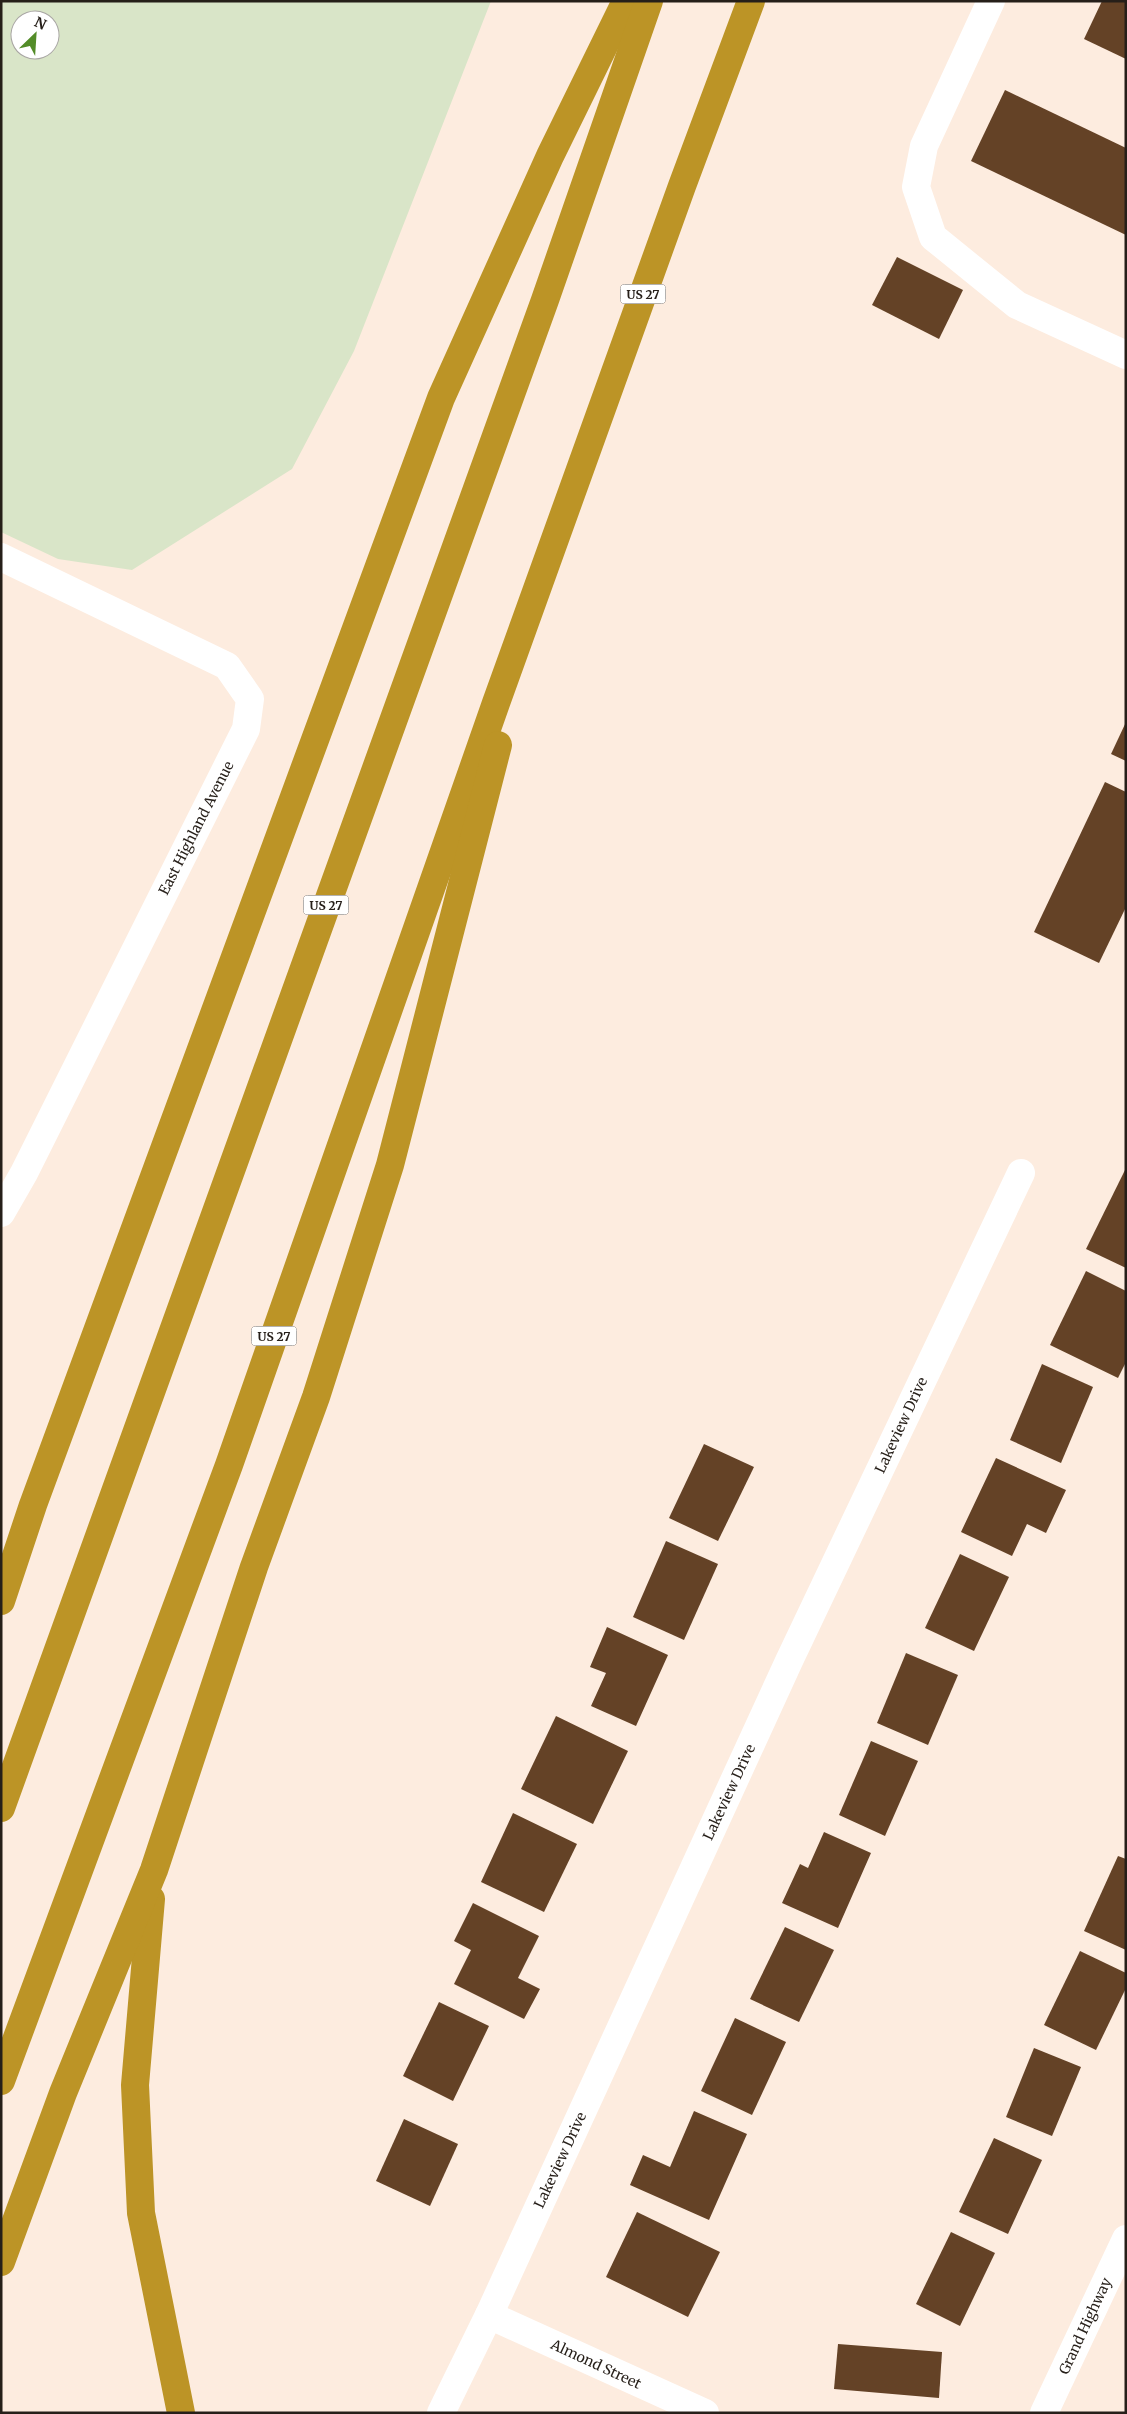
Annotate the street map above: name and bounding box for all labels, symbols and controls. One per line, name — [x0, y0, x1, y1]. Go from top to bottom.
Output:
north arrow — [10, 10, 60, 60]
text: N — [32, 13, 49, 34]
road number: US 27 — [620, 284, 666, 304]
street label: East Highland Avenue — [154, 758, 238, 898]
road number: US 27 — [304, 896, 348, 914]
road number: US 27 — [252, 1326, 296, 1345]
street label: Lakeview Drive — [871, 1374, 931, 1476]
street label: Lakeview Drive — [699, 1741, 759, 1843]
street label: Lakeview Drive — [530, 2109, 590, 2211]
street label: Grand Highway — [1055, 2274, 1116, 2377]
street label: Almond Street — [547, 2335, 644, 2393]

